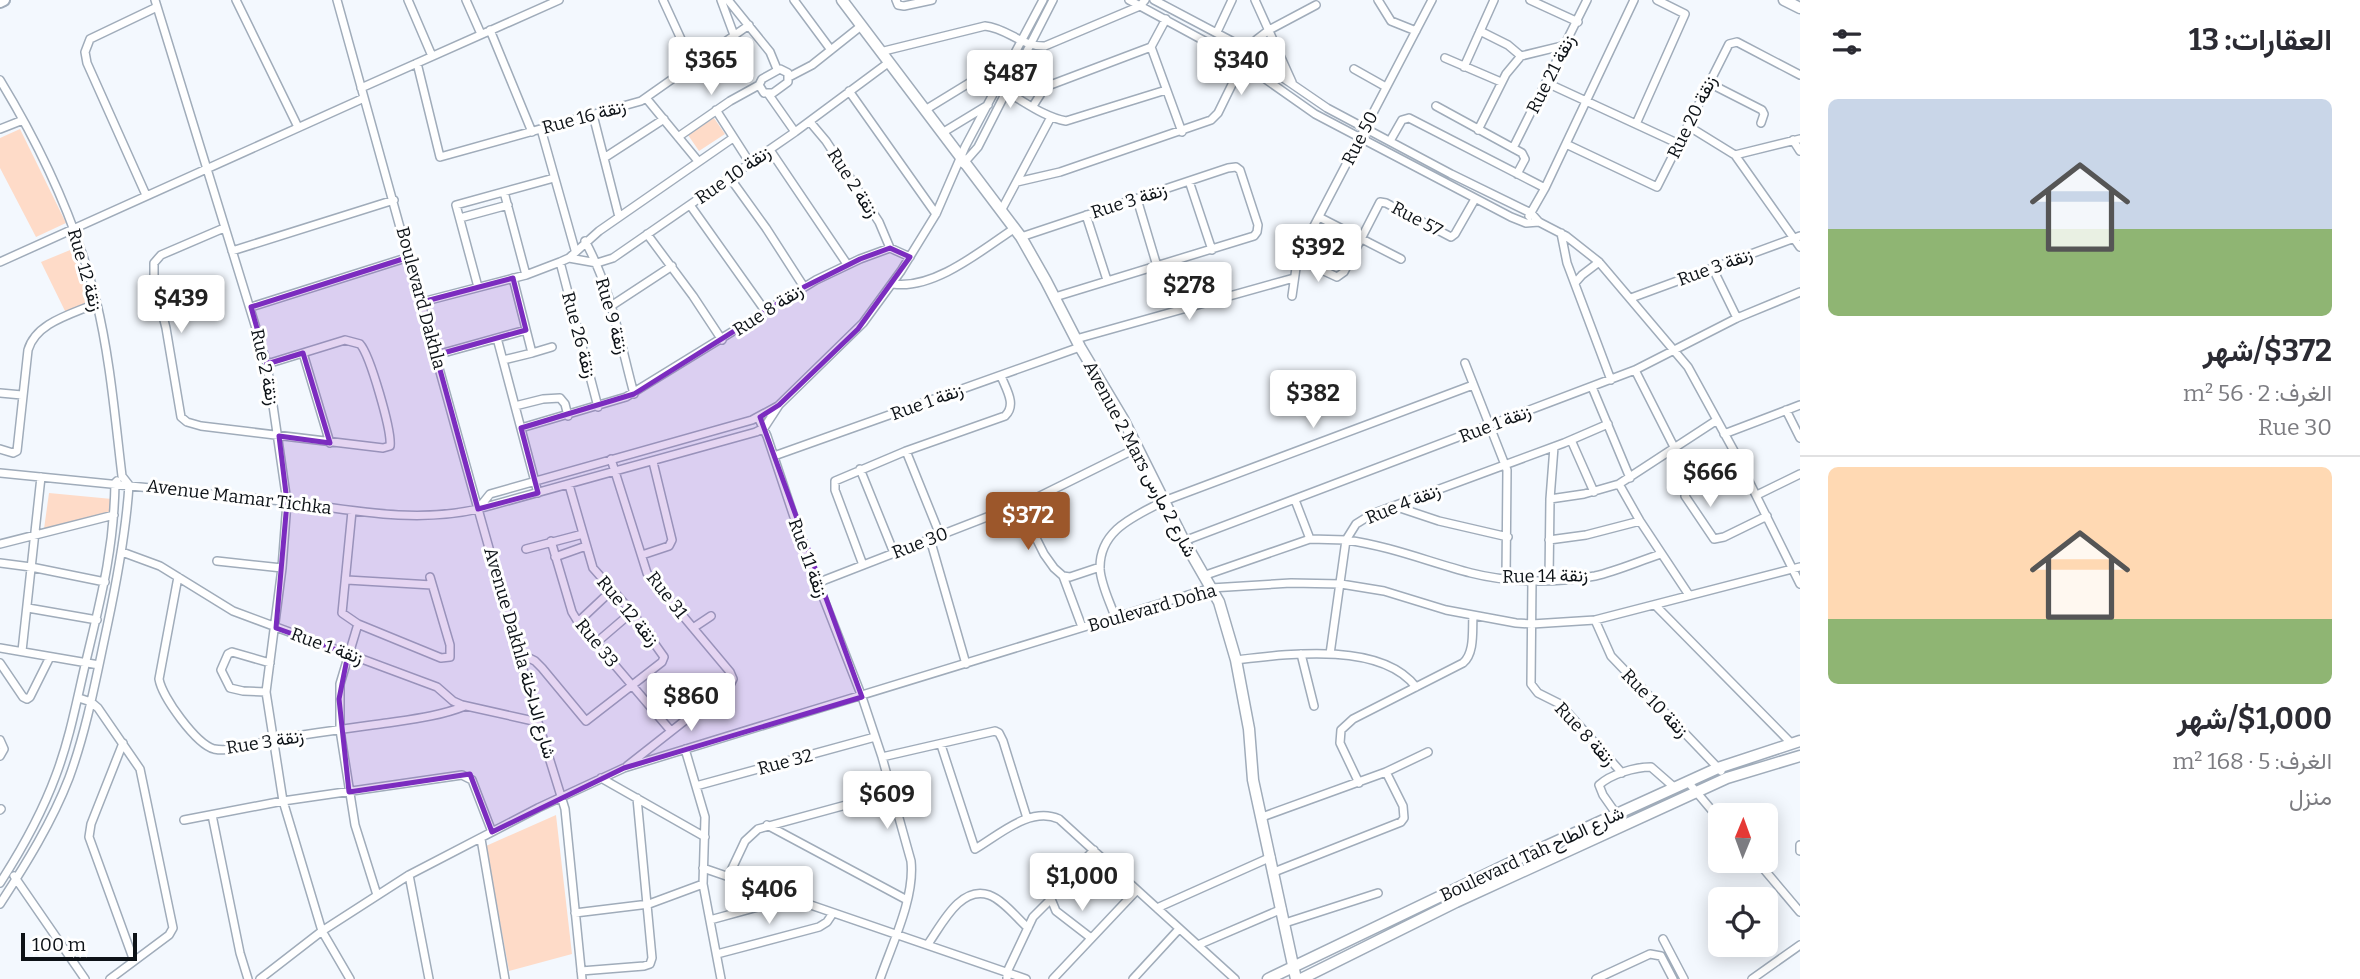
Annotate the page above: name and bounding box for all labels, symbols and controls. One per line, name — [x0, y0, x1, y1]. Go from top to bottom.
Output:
text: العقارات: 13 — [2189, 22, 2332, 58]
icon: filters — [1828, 23, 1866, 61]
street label: Rue 21 زنقة — [1522, 31, 1580, 117]
pin: $365 — [670, 38, 752, 97]
pin: $340 — [1200, 38, 1282, 97]
text: $365 — [685, 46, 737, 74]
text: $340 — [1213, 46, 1269, 74]
pin: $487 — [969, 50, 1051, 110]
text: $487 — [983, 59, 1037, 87]
street label: Rue 20 زنقة — [1663, 72, 1721, 162]
street label: Rue 16 زنقة — [540, 95, 628, 139]
street label: Rue 50 — [1337, 107, 1383, 169]
street label: Rue 10 زنقة — [691, 141, 775, 209]
street label: Rue 2 زنقة — [823, 144, 883, 222]
icon: home — [2017, 144, 2143, 270]
street label: Rue 3 زنقة — [1088, 178, 1170, 224]
street label: Rue 57 — [1388, 197, 1446, 241]
street label: Boulevard Dakhla — [391, 224, 451, 372]
pin: $392 — [1277, 224, 1359, 284]
street label: Rue 12 زنقة — [63, 226, 107, 314]
text: $392 — [1291, 233, 1345, 261]
street label: Rue 3 زنقة — [1674, 243, 1756, 291]
pin: $278 — [1148, 262, 1230, 322]
text: $278 — [1163, 271, 1215, 299]
street label: Rue 9 زنقة — [591, 275, 633, 357]
pin: $439 — [140, 276, 222, 335]
street label: Rue 8 زنقة — [729, 279, 807, 341]
text: $439 — [154, 284, 208, 312]
street label: Rue 26 زنقة — [557, 289, 601, 381]
street label: Rue 2 زنقة — [246, 327, 284, 407]
text: $372/شهر — [2203, 333, 2332, 369]
street label: Avenue 2 Mars شارع 2 مارس — [1078, 357, 1201, 561]
pin: $382 — [1272, 370, 1354, 430]
street label: Rue 1 زنقة — [888, 379, 966, 425]
text: $382 — [1286, 379, 1340, 407]
text: الغرف: 2 · 56 m² — [2183, 379, 2332, 407]
street label: Rue 1 زنقة — [1456, 400, 1534, 448]
text: Rue 30 — [2258, 413, 2332, 441]
pin: $666 — [1669, 449, 1751, 509]
text: $666 — [1683, 458, 1737, 486]
street label: Avenue Mamar Tichka — [145, 475, 333, 519]
street label: Rue 4 زنقة — [1362, 479, 1444, 529]
pin: $372 — [987, 492, 1069, 552]
text: $372 — [1002, 501, 1054, 529]
icon: home — [2017, 512, 2143, 638]
street label: Rue 11 زنقة — [784, 515, 832, 601]
street label: Rue 30 — [889, 522, 951, 564]
street label: Avenue Dakhla شارع الداخلة — [478, 545, 561, 761]
street label: Rue 14 زنقة — [1502, 564, 1588, 588]
street label: Rue 31 — [642, 567, 693, 623]
street label: Rue 12 زنقة — [592, 571, 664, 651]
street label: Boulevard Doha — [1085, 579, 1219, 637]
street label: Rue 33 — [571, 614, 623, 672]
street label: Rue 1 زنقة — [288, 623, 366, 669]
street label: Rue 10 زنقة — [1617, 664, 1693, 742]
pin: $860 — [650, 674, 732, 733]
text: $860 — [663, 682, 719, 710]
street label: Rue 8 زنقة — [1550, 698, 1620, 770]
text: $1,000/شهر — [2177, 701, 2332, 737]
street label: Rue 3 زنقة — [225, 725, 305, 759]
street label: Rue 32 — [755, 744, 815, 780]
text: الغرف: 5 · 168 m² — [2172, 747, 2332, 775]
pin: $609 — [846, 772, 928, 831]
text: $609 — [859, 780, 915, 808]
text: منزل — [2289, 783, 2332, 811]
street label: Boulevard Tah شارع الطاح — [1436, 802, 1628, 907]
north arrow — [1708, 803, 1778, 873]
map controls — [1708, 803, 1778, 957]
pin: $1,000 — [1025, 853, 1139, 913]
text: $1,000 — [1046, 862, 1118, 890]
pin: $406 — [728, 866, 810, 926]
text: $406 — [741, 875, 797, 903]
button: locate — [1708, 887, 1778, 957]
scale bar — [21, 930, 136, 962]
text: 100 m — [32, 933, 86, 956]

